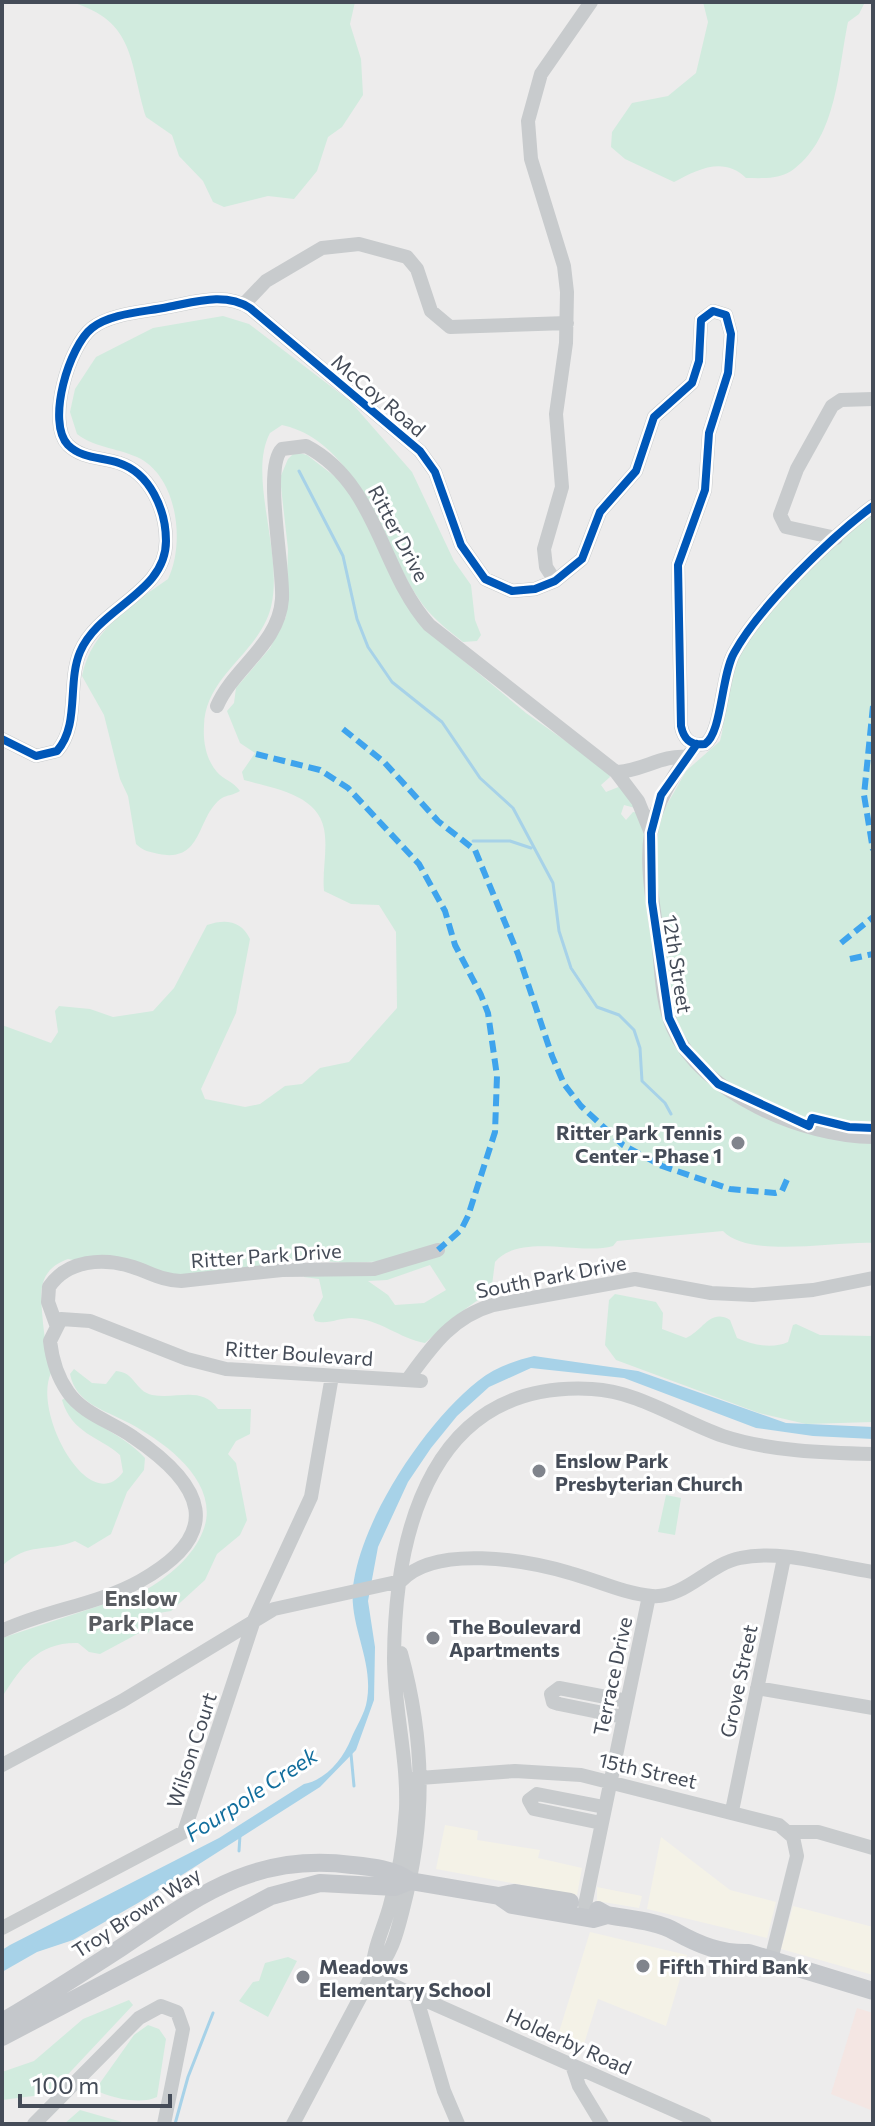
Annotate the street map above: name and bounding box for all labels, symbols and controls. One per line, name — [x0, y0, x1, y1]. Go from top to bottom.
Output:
street label: McCoy Road — [327, 349, 431, 441]
street label: Ritter Drive — [364, 481, 434, 585]
street label: 12th Street — [658, 913, 698, 1015]
place label: Ritter Park Tennis Center - Phase 1 — [556, 1120, 722, 1167]
marker: Ritter Park Tennis Center - Phase 1 — [729, 1134, 747, 1152]
street label: Ritter Park Drive — [190, 1238, 342, 1272]
street label: South Park Drive — [474, 1250, 628, 1302]
street label: Ritter Boulevard — [224, 1336, 374, 1370]
place label: Enslow Park Presbyterian Church — [555, 1448, 743, 1495]
marker: Enslow Park Presbyterian Church — [530, 1462, 548, 1480]
district label: Enslow Park Place — [88, 1584, 194, 1636]
place label: The Boulevard Apartments — [449, 1614, 581, 1661]
street label: Terrace Drive — [588, 1614, 636, 1738]
street label: Grove Street — [714, 1622, 762, 1740]
marker: The Boulevard Apartments — [424, 1629, 442, 1647]
street label: Wilson Court — [161, 1689, 221, 1811]
water label: Fourpole Creek — [180, 1741, 323, 1847]
street label: 15th Street — [597, 1747, 699, 1793]
street label: Troy Brown Way — [67, 1862, 205, 1962]
place label: Meadows Elementary School — [319, 1954, 491, 2001]
place label: Fifth Third Bank — [659, 1954, 809, 1978]
marker: Fifth Third Bank — [634, 1957, 652, 1975]
marker: Meadows Elementary School — [294, 1968, 312, 1986]
street label: Holderby Road — [503, 2003, 635, 2079]
scale bar — [20, 2058, 170, 2108]
text: 100 m — [32, 2070, 99, 2099]

